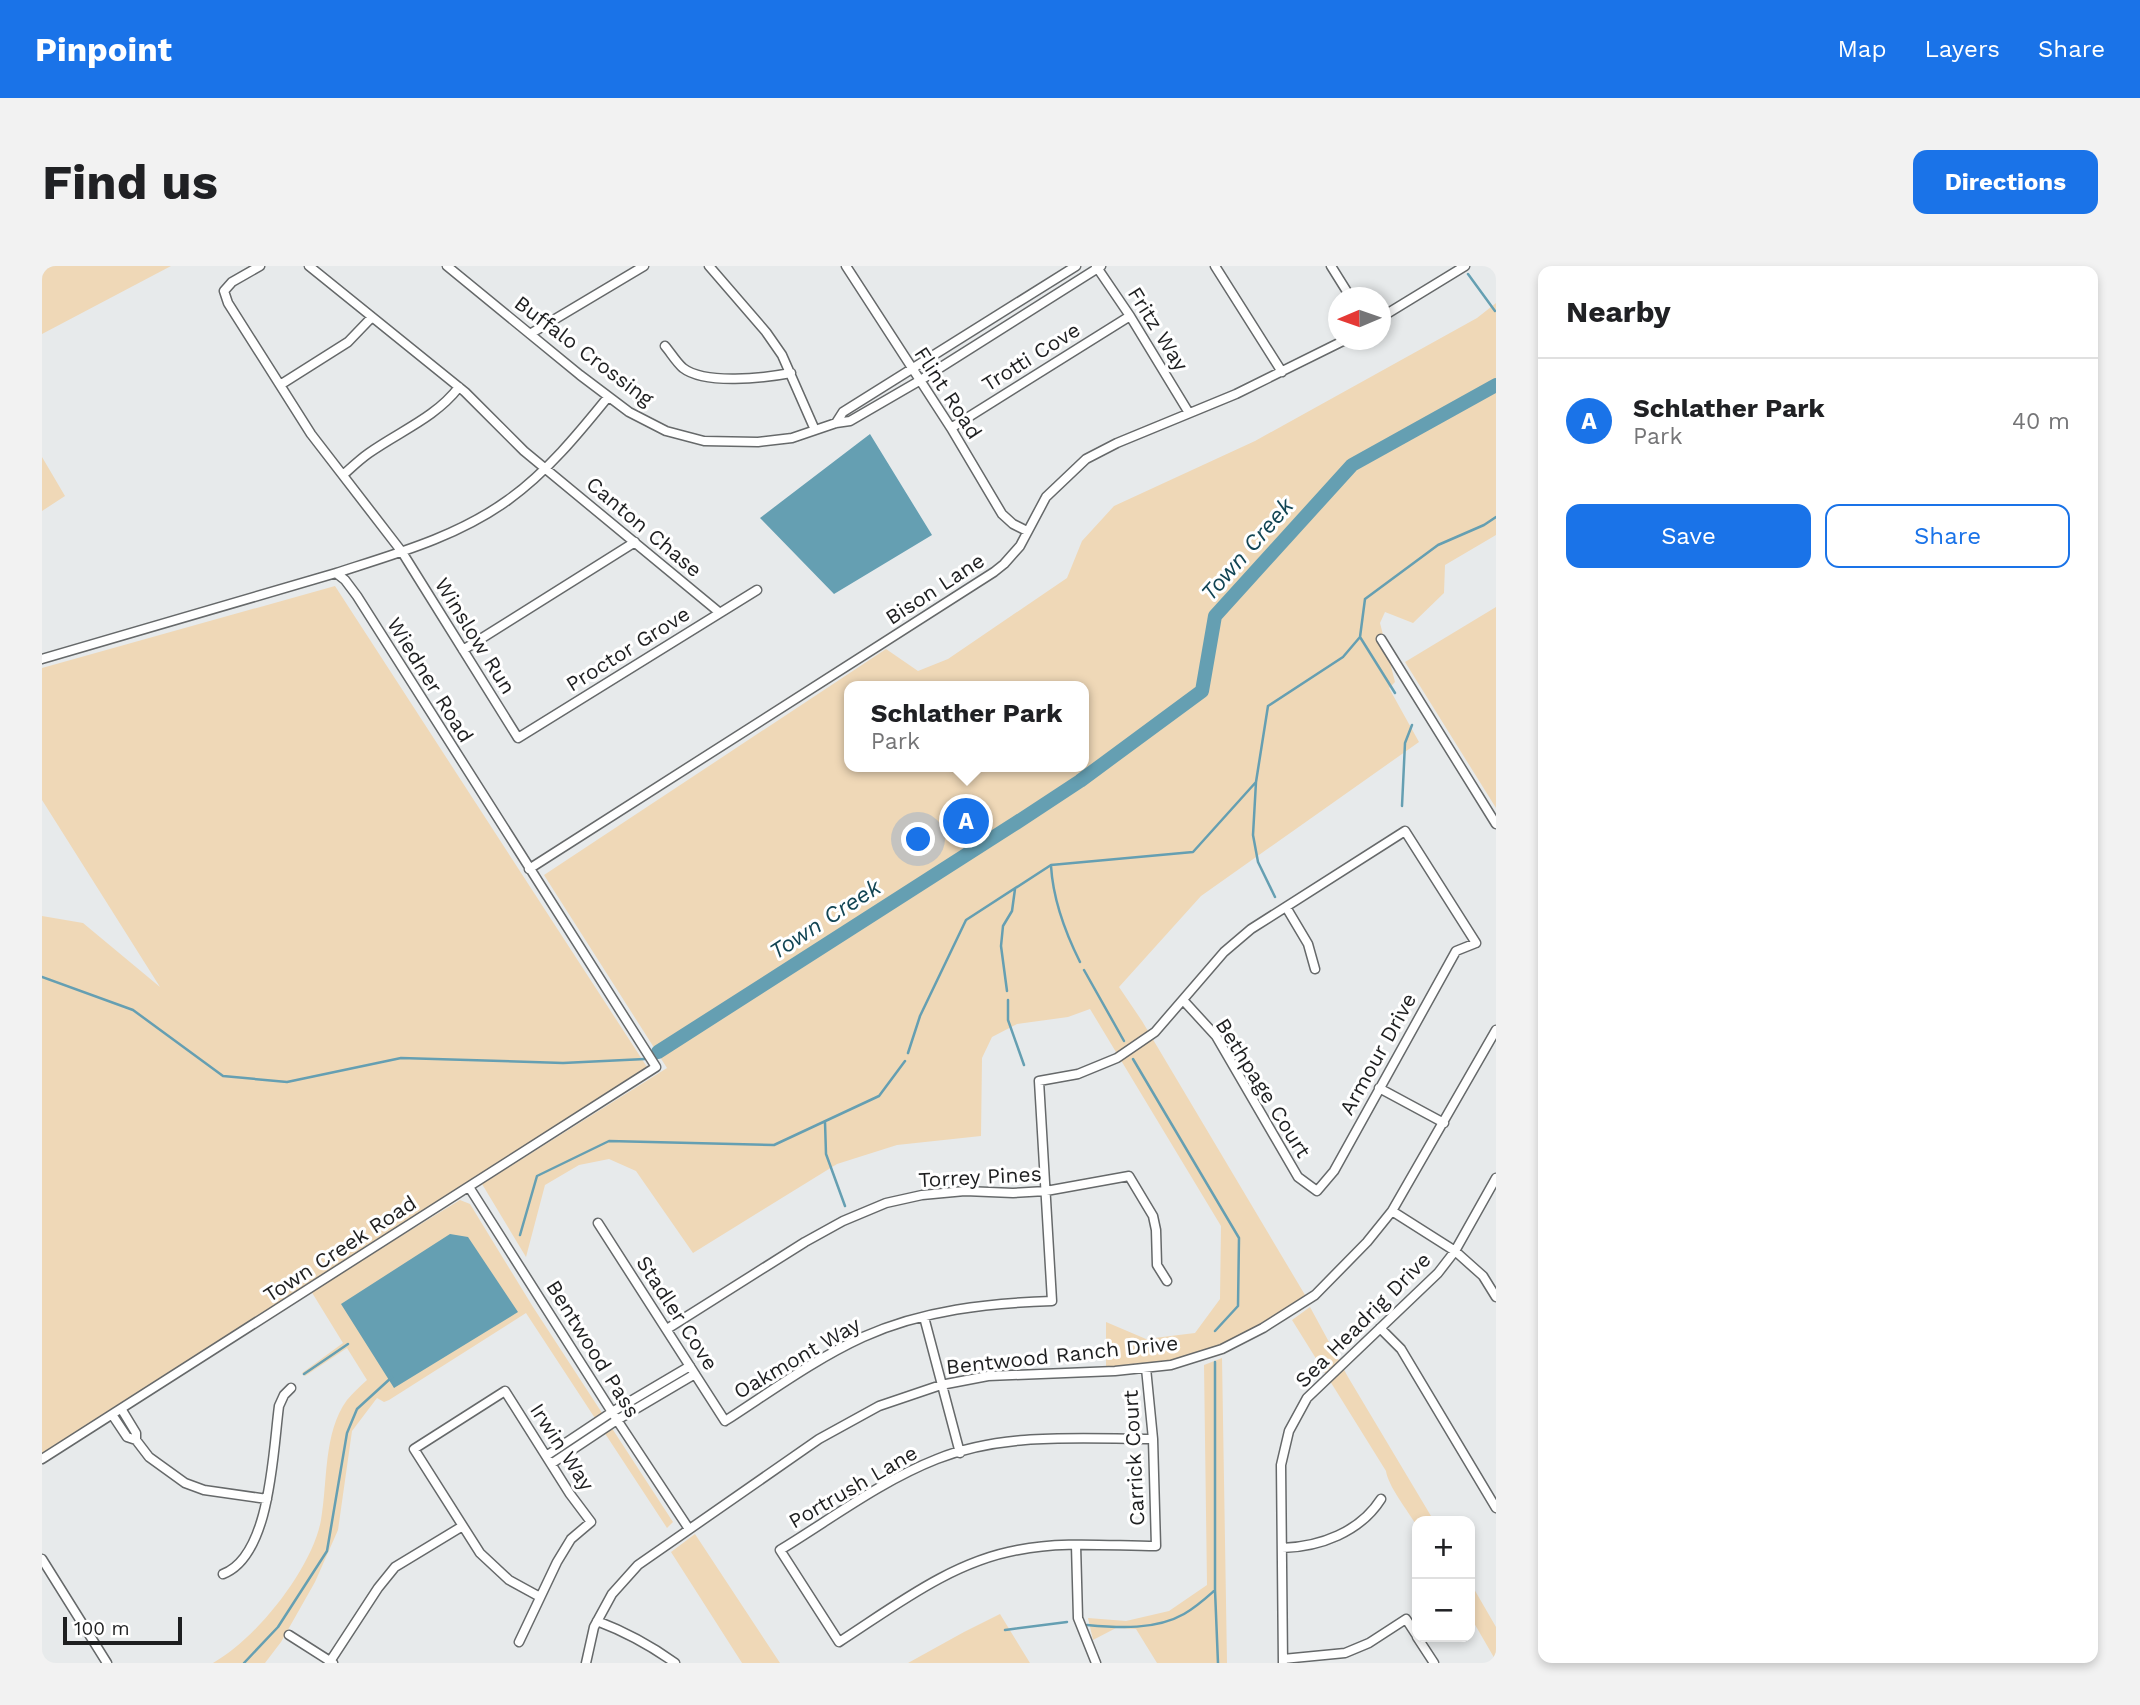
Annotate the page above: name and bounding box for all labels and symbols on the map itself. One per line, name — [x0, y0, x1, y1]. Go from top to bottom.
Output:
street label: Fritz Way — [1123, 282, 1194, 375]
north arrow — [1328, 287, 1391, 350]
street label: Buffalo Crossing — [510, 290, 659, 412]
street label: Trotti Cove — [977, 317, 1084, 397]
street label: Flint Road — [909, 342, 987, 444]
street label: Canton Chase — [581, 471, 707, 582]
water label: Town Creek — [1196, 491, 1300, 606]
street label: Bison Lane — [881, 547, 989, 630]
street label: Winslow Run — [430, 573, 521, 699]
street label: Proctor Grove — [561, 601, 694, 697]
street label: Wiedner Road — [382, 613, 479, 747]
pin: A — [943, 795, 989, 847]
your location — [901, 822, 935, 856]
water label: Town Creek — [765, 873, 887, 965]
street label: Armour Drive — [1334, 988, 1421, 1119]
street label: Bethpage Court — [1211, 1013, 1316, 1162]
street label: Torrey Pines — [918, 1161, 1042, 1192]
street label: Town Creek Road — [259, 1190, 421, 1307]
street label: Sea Headrig Drive — [1290, 1247, 1436, 1393]
street label: Stadler Cove — [631, 1251, 724, 1375]
street label: Bentwood Pass — [541, 1276, 646, 1422]
street label: Oakmont Way — [729, 1311, 865, 1404]
street label: Bentwood Ranch Drive — [945, 1330, 1179, 1379]
street label: Carrick Court — [1117, 1389, 1150, 1527]
street label: Irwin Way — [525, 1398, 600, 1495]
street label: Portrush Lane — [784, 1440, 921, 1533]
scale bar — [63, 1614, 182, 1646]

